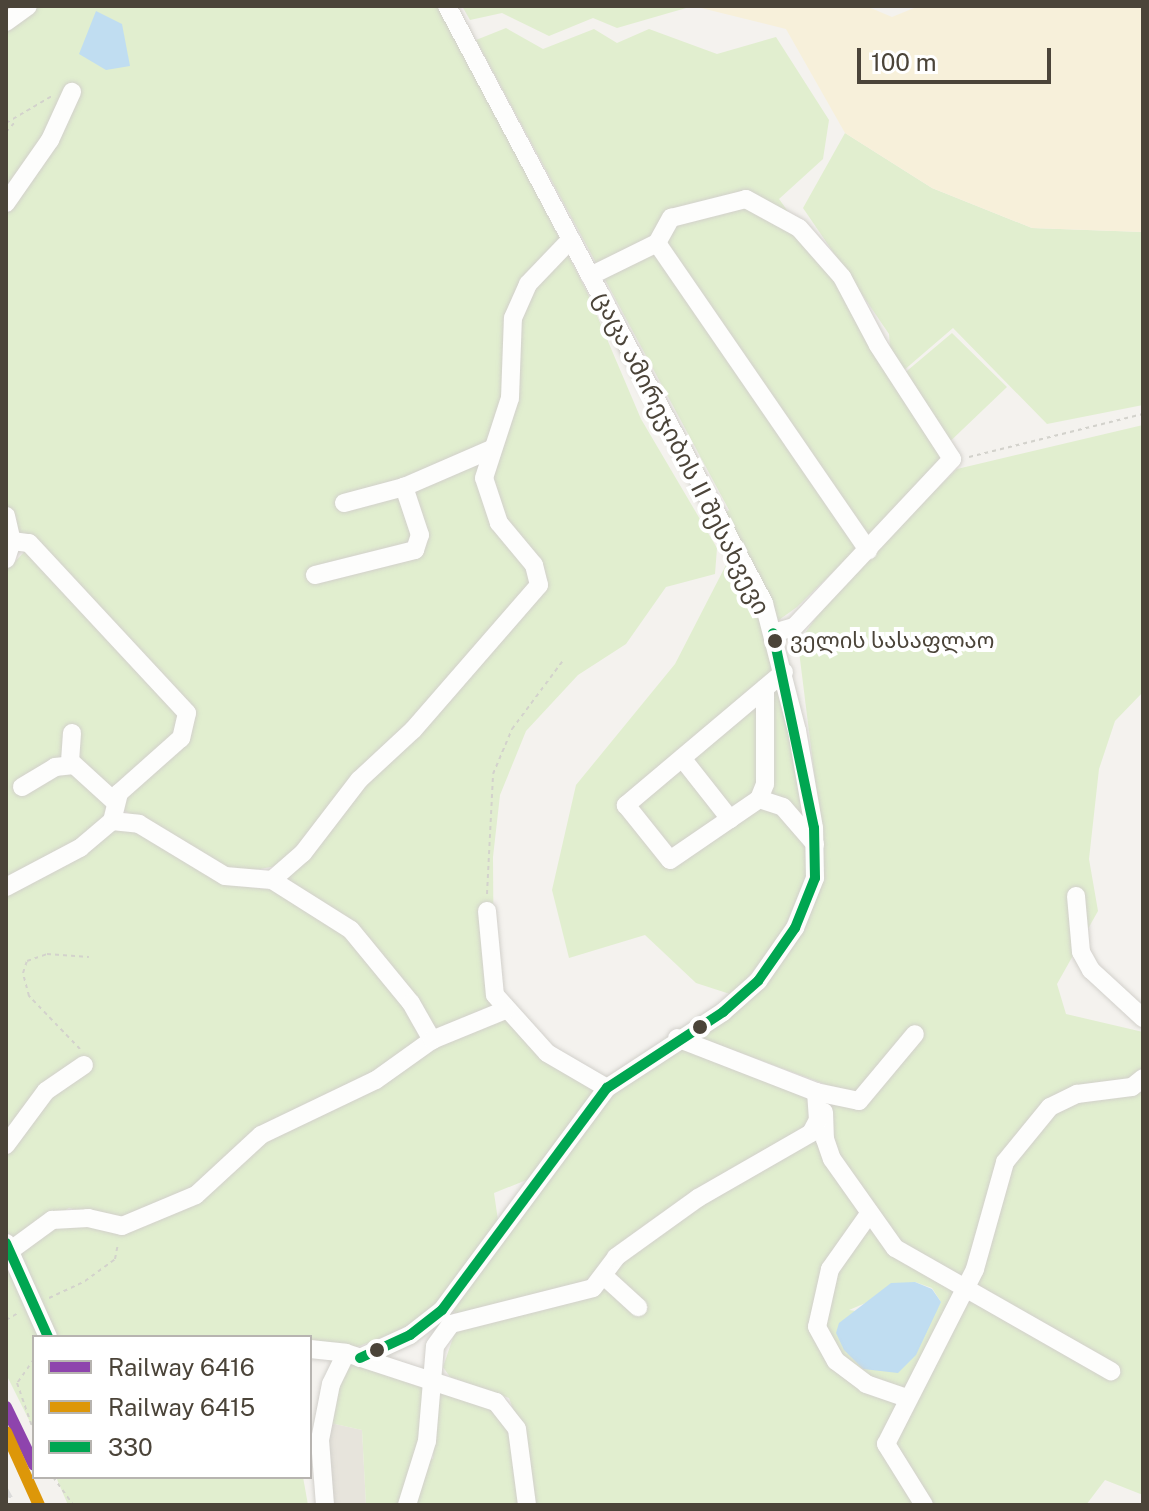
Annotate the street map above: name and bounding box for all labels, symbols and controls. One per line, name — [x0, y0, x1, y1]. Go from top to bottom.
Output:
scale bar — [861, 32, 1055, 82]
text: 100 m — [871, 48, 937, 76]
street label: ცაცა ამირეჯიბის II შესახვევი — [588, 287, 776, 619]
place label: ველის სასაფლაო — [790, 628, 994, 654]
marker: ველის სასაფლაო — [767, 633, 783, 649]
unlabelled marker — [692, 1019, 708, 1035]
legend — [32, 1335, 312, 1479]
unlabelled marker — [369, 1342, 385, 1358]
text: Railway 6416 — [108, 1353, 255, 1381]
text: Railway 6415 — [108, 1393, 255, 1421]
text: 330 — [108, 1433, 153, 1461]

